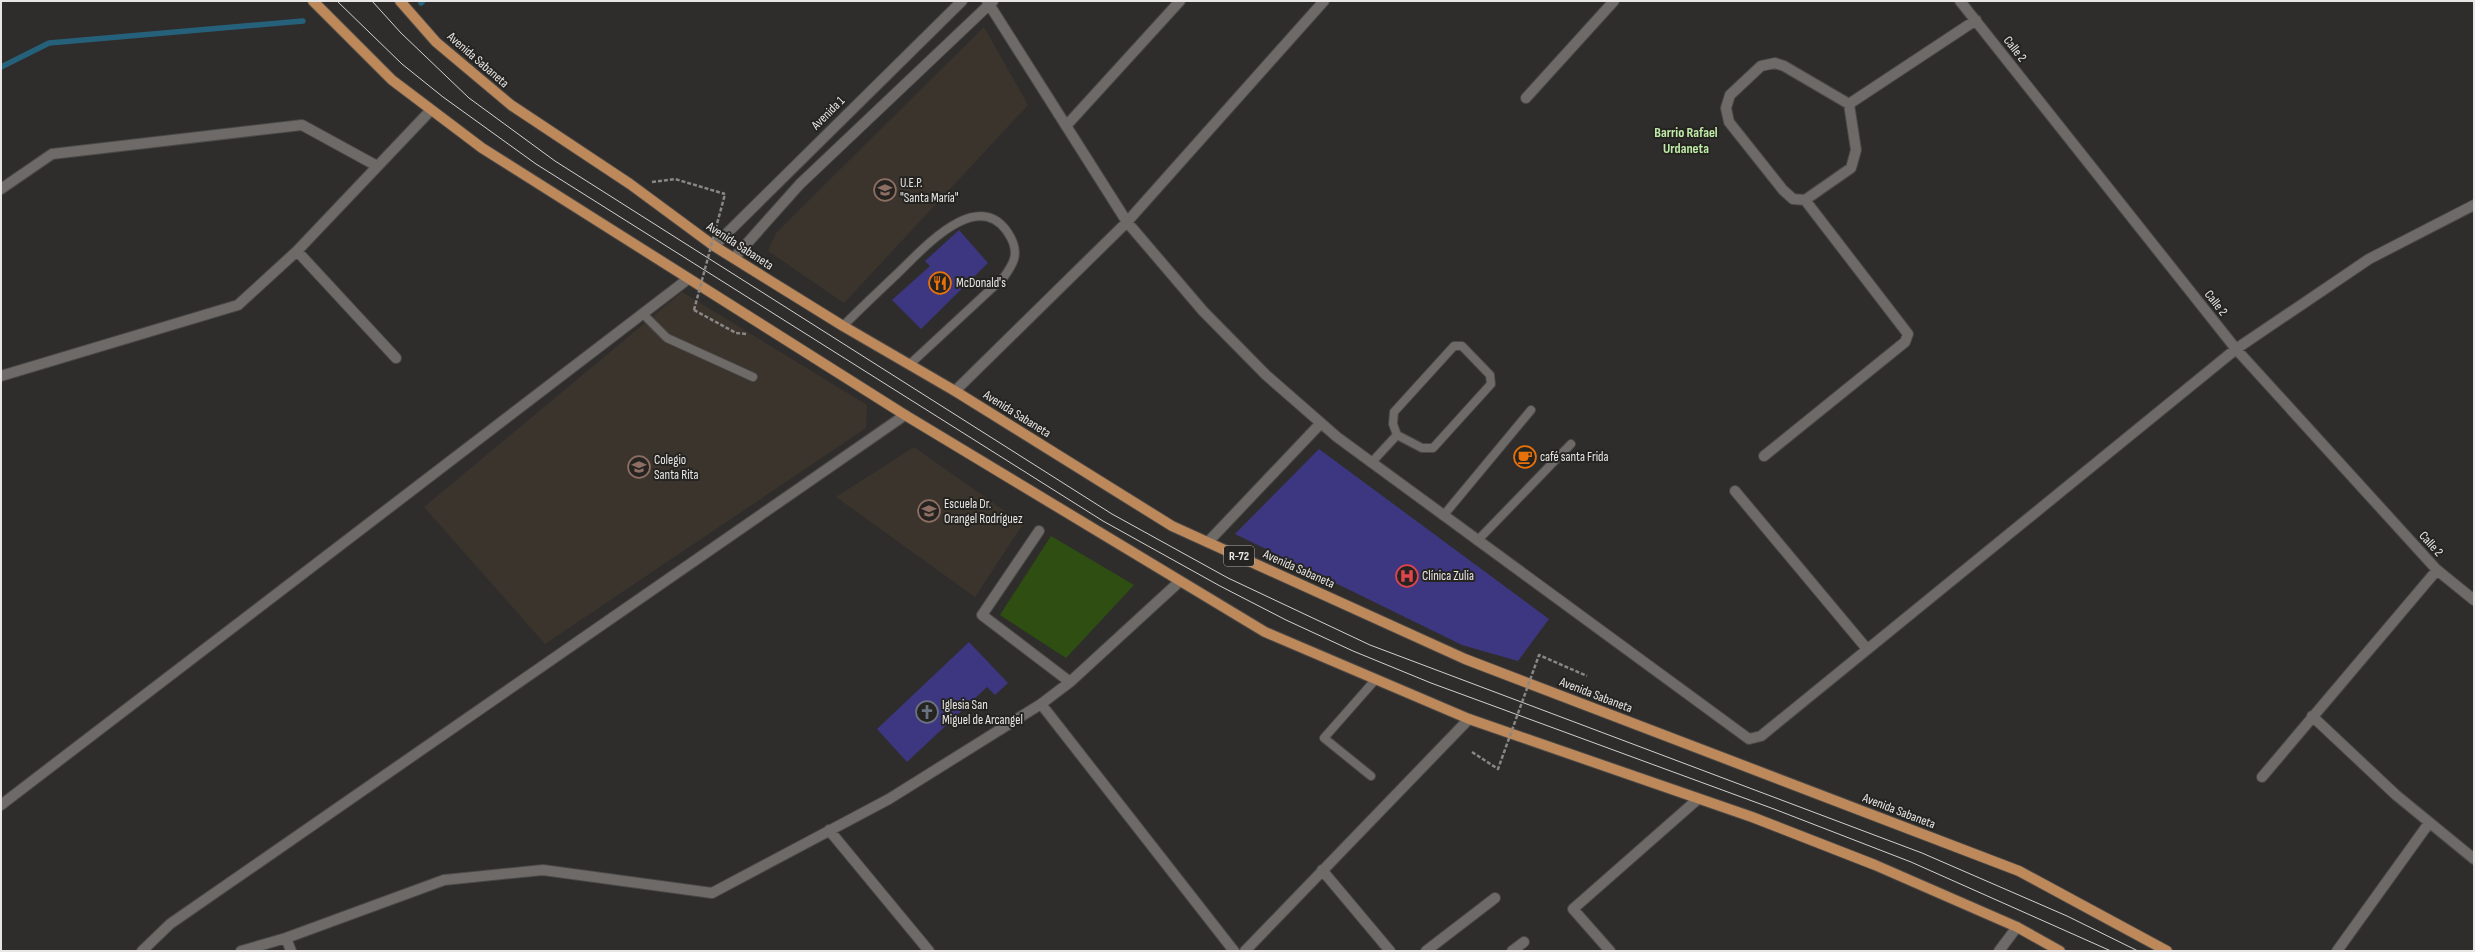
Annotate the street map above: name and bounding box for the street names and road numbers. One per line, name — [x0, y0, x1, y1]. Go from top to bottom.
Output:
street label: Avenida Sabaneta — [443, 28, 512, 91]
street label: Calle 2 — [2000, 33, 2030, 65]
street label: Avenida 1 — [807, 93, 848, 134]
street label: Avenida Sabaneta — [703, 218, 777, 274]
street label: Calle 2 — [2201, 287, 2231, 319]
street label: Avenida Sabaneta — [979, 386, 1054, 441]
street label: Calle 2 — [2415, 528, 2447, 560]
road number: R-72 — [1224, 546, 1254, 566]
street label: Avenida Sabaneta — [1260, 546, 1337, 592]
street label: Avenida Sabaneta — [1556, 673, 1635, 716]
street label: Avenida Sabaneta — [1859, 789, 1938, 832]

